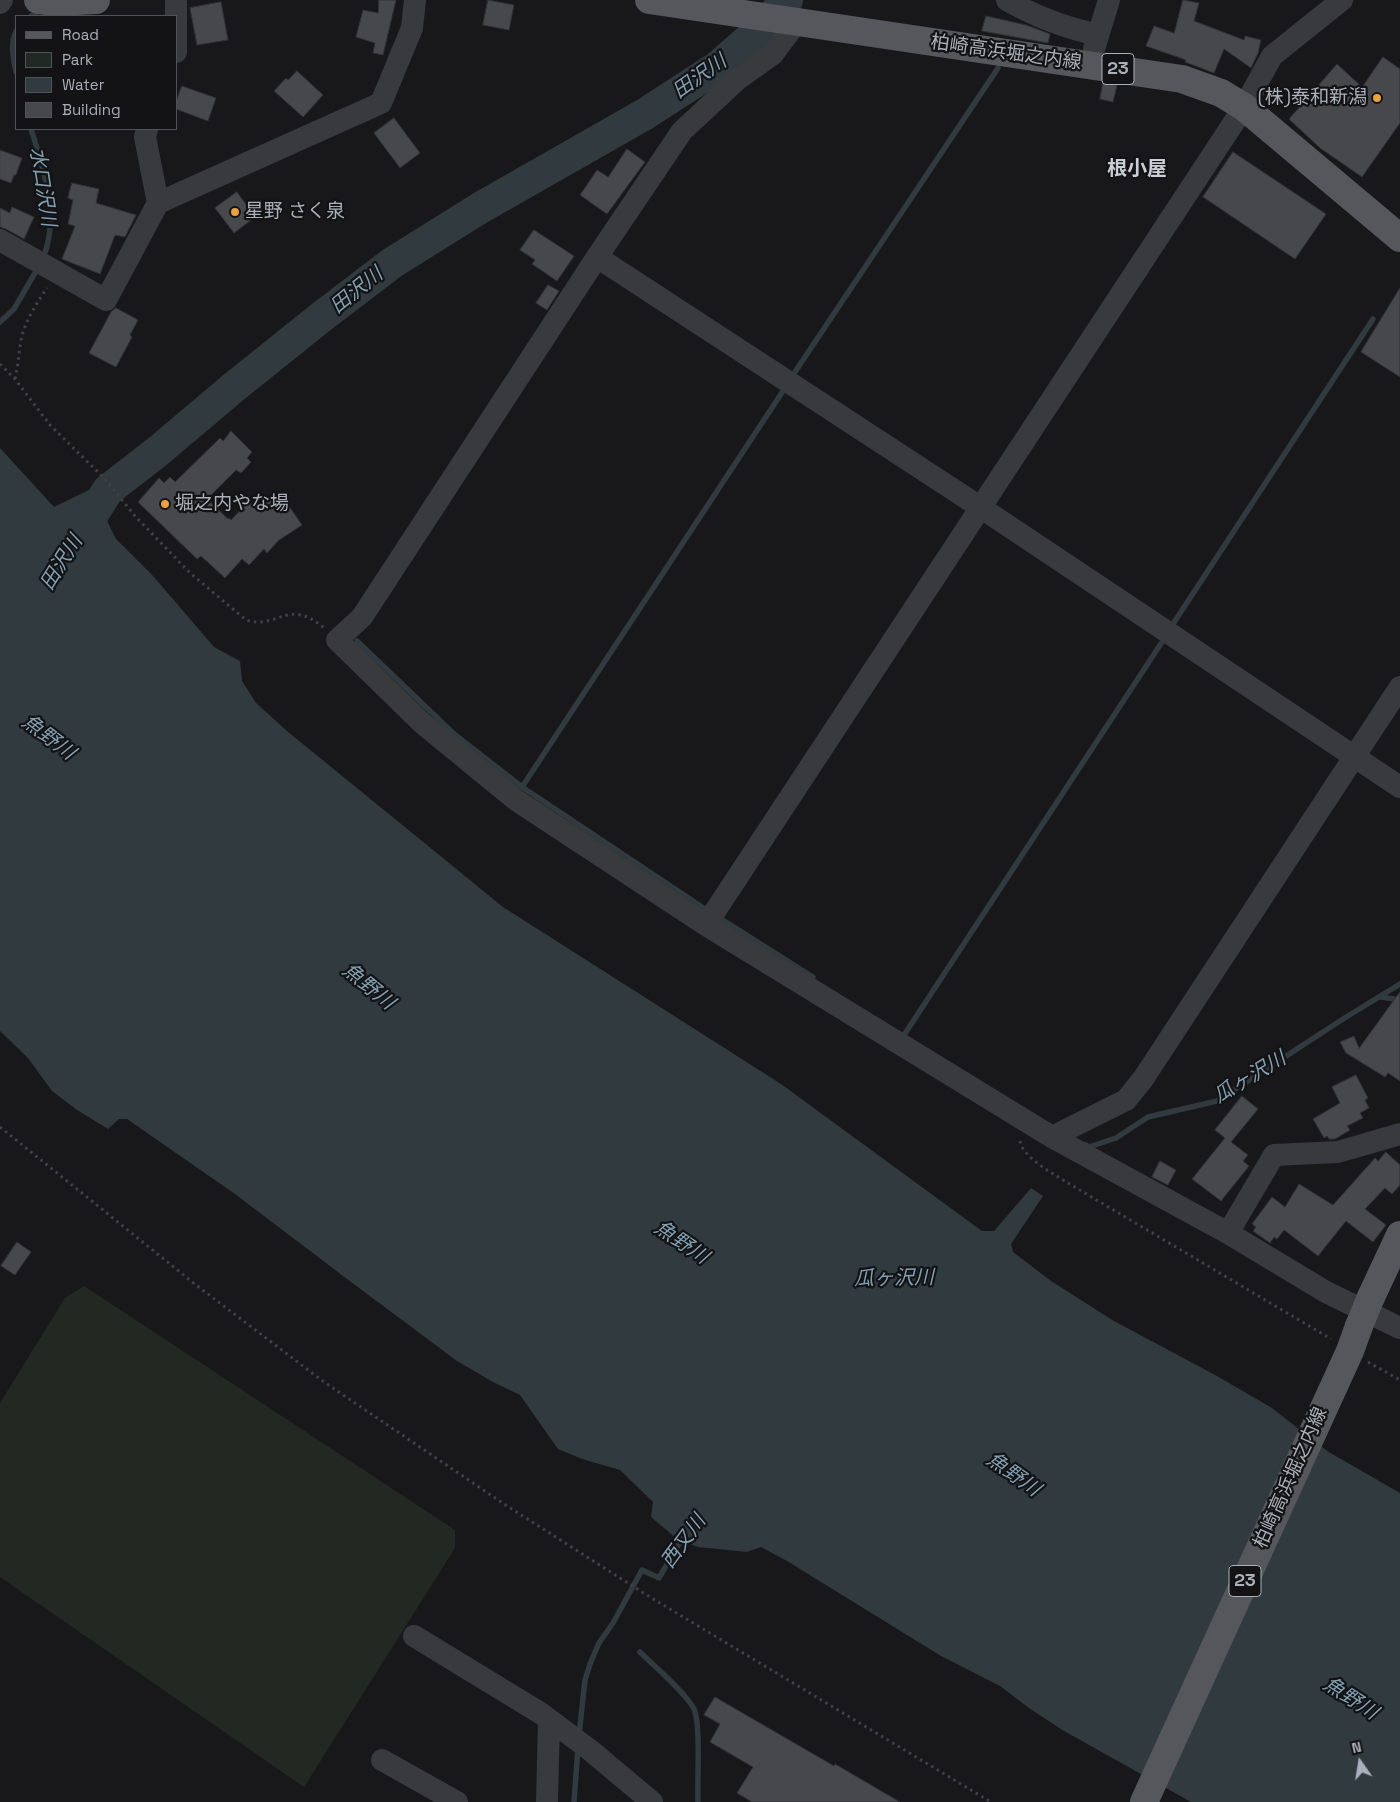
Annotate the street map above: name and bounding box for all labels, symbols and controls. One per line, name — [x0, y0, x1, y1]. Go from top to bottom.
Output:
legend — [15, 15, 178, 130]
text: Road — [62, 25, 99, 44]
street label: 柏崎高浜堀之内線 — [929, 31, 1083, 75]
text: Park — [62, 50, 93, 69]
water label: 田沢川 — [669, 50, 731, 104]
road number: 23 — [1102, 54, 1134, 85]
text: Water — [62, 75, 104, 94]
place label: (株)泰和新潟 — [1258, 87, 1367, 109]
marker: (株)泰和新潟 — [1371, 92, 1383, 104]
text: Building — [62, 100, 121, 119]
water label: 水口沢川 — [24, 146, 60, 228]
district label: 根小屋 — [1107, 158, 1167, 182]
place label: 星野 さく泉 — [245, 201, 345, 223]
marker: 星野 さく泉 — [229, 206, 241, 218]
water label: 田沢川 — [326, 263, 388, 319]
place label: 堀之内やな場 — [175, 493, 289, 515]
marker: 堀之内やな場 — [159, 498, 171, 510]
water label: 田沢川 — [36, 531, 88, 595]
water label: 魚野川 — [17, 710, 79, 766]
water label: 魚野川 — [337, 959, 399, 1015]
water label: 瓜ヶ沢川 — [1210, 1047, 1290, 1109]
water label: 魚野川 — [649, 1216, 713, 1270]
water label: 瓜ヶ沢川 — [854, 1266, 934, 1292]
street label: 柏崎高浜堀之内線 — [1250, 1404, 1332, 1552]
water label: 魚野川 — [982, 1448, 1044, 1502]
water label: 西又川 — [657, 1511, 711, 1573]
road number: 23 — [1229, 1565, 1261, 1596]
water label: 魚野川 — [1318, 1673, 1382, 1725]
north arrow — [1335, 1737, 1385, 1787]
text: N — [1350, 1738, 1363, 1757]

